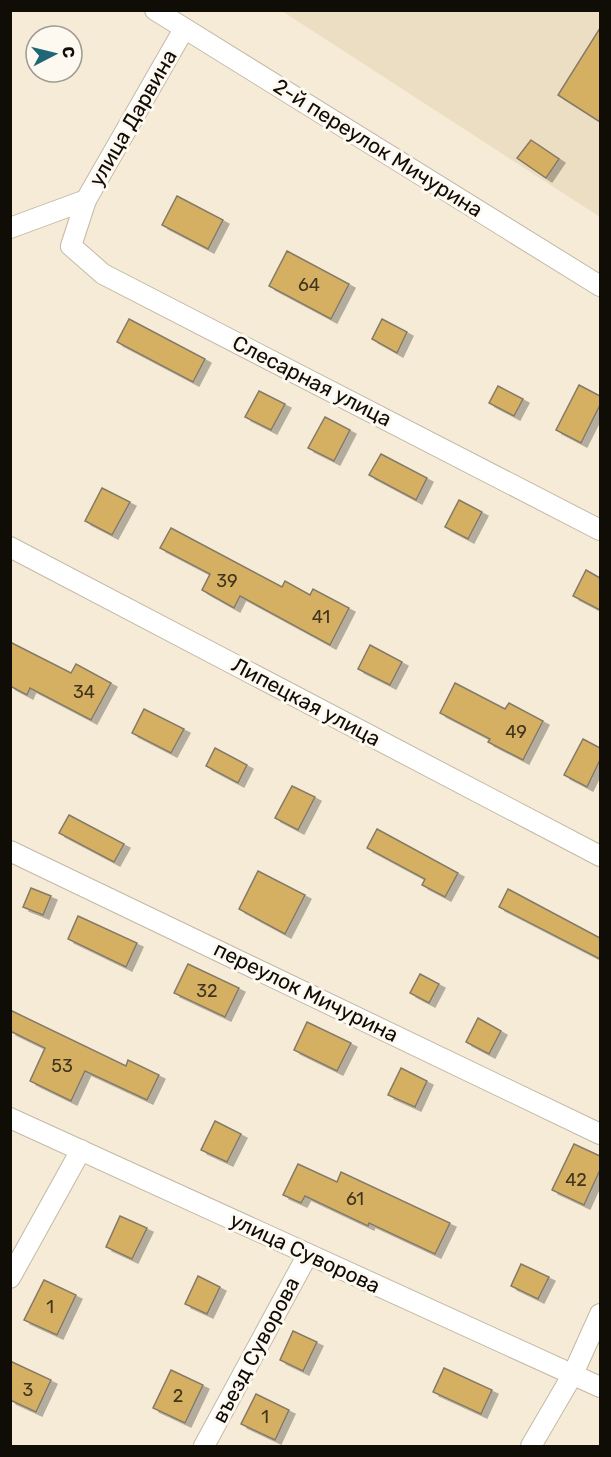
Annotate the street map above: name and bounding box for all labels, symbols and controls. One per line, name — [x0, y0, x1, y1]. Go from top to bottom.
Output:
north arrow — [24, 24, 84, 84]
text: С — [58, 45, 79, 59]
street label: улица Дарвина — [83, 45, 182, 190]
street label: 2-й переулок Мичурина — [269, 73, 487, 222]
house number: 64 — [298, 274, 320, 296]
street label: Слесарная улица — [229, 330, 396, 431]
house number: 39 — [216, 570, 238, 592]
house number: 41 — [312, 606, 330, 628]
street label: Липецкая улица — [228, 652, 385, 751]
house number: 34 — [73, 681, 95, 703]
house number: 49 — [505, 721, 527, 743]
street label: переулок Мичурина — [210, 936, 402, 1047]
house number: 32 — [196, 980, 218, 1002]
house number: 53 — [51, 1055, 73, 1077]
house number: 42 — [565, 1169, 587, 1191]
house number: 61 — [346, 1188, 364, 1210]
street label: улица Суворова — [226, 1207, 384, 1298]
street label: въезд Суворова — [207, 1273, 304, 1427]
house number: 1 — [46, 1296, 54, 1318]
house number: 3 — [23, 1379, 33, 1401]
house number: 2 — [173, 1385, 183, 1407]
house number: 1 — [261, 1406, 269, 1428]

